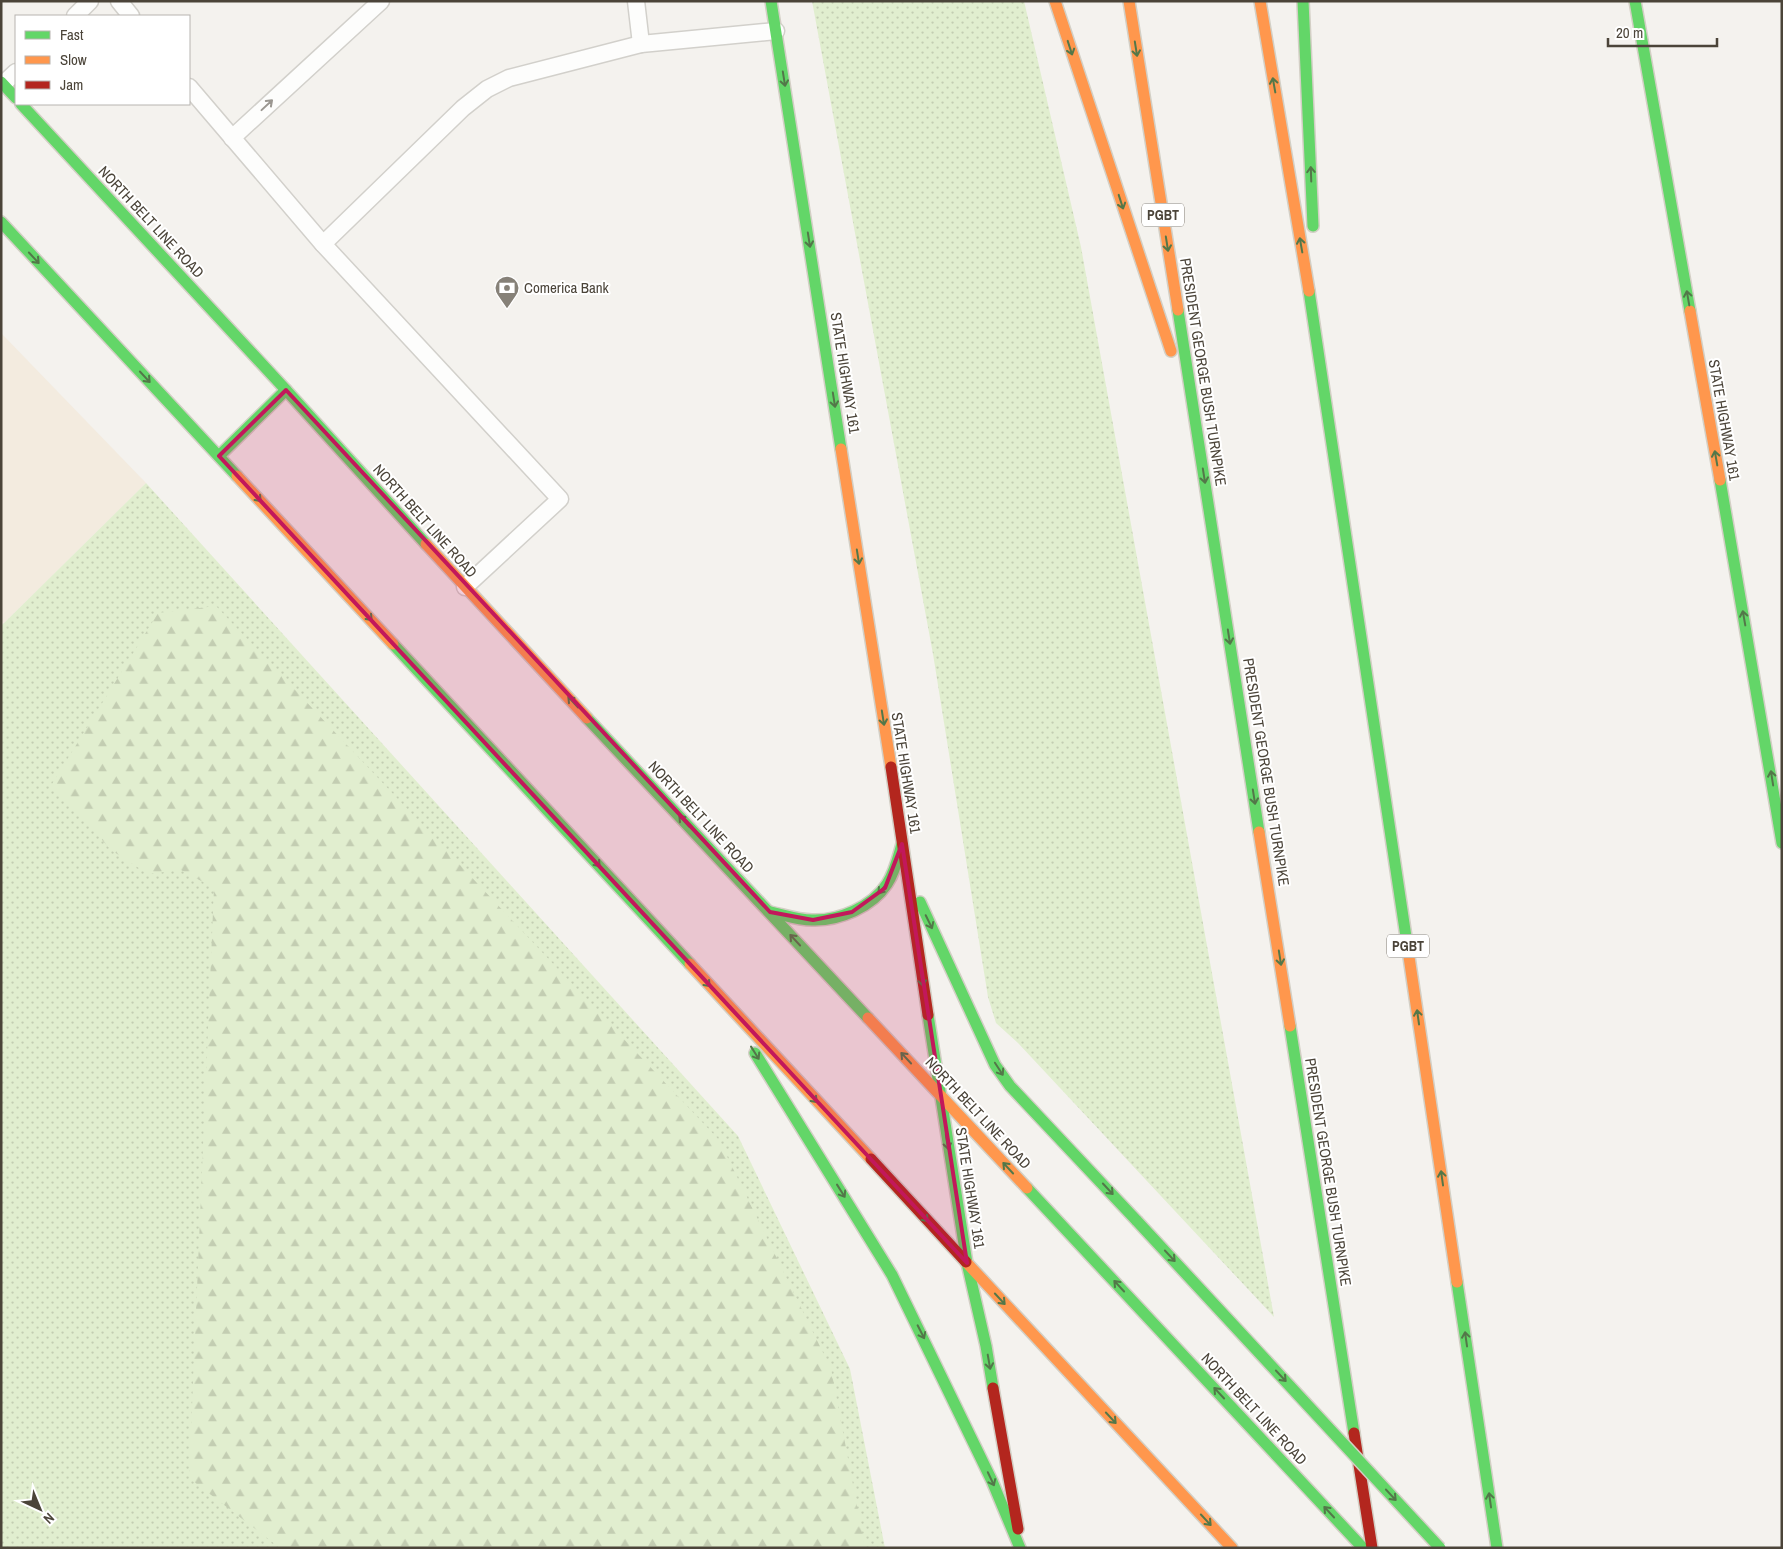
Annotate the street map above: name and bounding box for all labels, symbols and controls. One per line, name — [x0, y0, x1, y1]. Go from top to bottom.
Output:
legend — [15, 15, 190, 105]
scale bar — [1608, 15, 1717, 47]
text: 20 m — [1616, 22, 1643, 43]
text: Fast — [60, 24, 84, 45]
one-way arrow — [1066, 39, 1075, 55]
one-way arrow — [1132, 41, 1142, 57]
text: Slow — [60, 49, 87, 70]
one-way arrow — [779, 71, 789, 87]
text: Jam — [60, 74, 83, 95]
one-way arrow — [1269, 77, 1279, 93]
one-way arrow — [261, 99, 274, 111]
street label: NORTH BELT LINE ROAD — [94, 161, 209, 282]
one-way arrow — [1306, 166, 1315, 182]
one-way arrow — [1117, 193, 1127, 209]
road number: PGBT — [1142, 204, 1184, 226]
one-way arrow — [804, 232, 814, 248]
one-way arrow — [1163, 236, 1173, 252]
one-way arrow — [1296, 237, 1306, 253]
one-way arrow — [28, 251, 40, 264]
street label: PRESIDENT GEORGE BUSH TURNPIKE — [1175, 256, 1232, 487]
bank icon: Comerica Bank — [494, 275, 520, 309]
place label: Comerica Bank — [524, 277, 610, 298]
one-way arrow — [1682, 290, 1692, 306]
street label: STATE HIGHWAY 161 — [826, 311, 865, 435]
street label: STATE HIGHWAY 161 — [1704, 358, 1745, 482]
one-way arrow — [139, 371, 151, 383]
one-way arrow — [829, 392, 839, 408]
one-way arrow — [1710, 450, 1720, 466]
street label: NORTH BELT LINE ROAD — [369, 459, 482, 582]
one-way arrow — [1199, 468, 1209, 484]
one-way arrow — [250, 489, 262, 502]
one-way arrow — [854, 549, 864, 565]
one-way arrow — [361, 608, 373, 621]
one-way arrow — [1739, 610, 1749, 626]
one-way arrow — [1225, 628, 1235, 644]
street label: PRESIDENT GEORGE BUSH TURNPIKE — [1238, 656, 1295, 887]
one-way arrow — [567, 696, 579, 709]
one-way arrow — [878, 709, 888, 725]
street label: STATE HIGHWAY 161 — [887, 711, 926, 835]
street label: NORTH BELT LINE ROAD — [644, 756, 759, 877]
one-way arrow — [1766, 770, 1776, 786]
one-way arrow — [1250, 789, 1260, 805]
one-way arrow — [678, 815, 690, 827]
one-way arrow — [590, 855, 601, 868]
one-way arrow — [877, 882, 888, 895]
one-way arrow — [925, 914, 934, 929]
one-way arrow — [789, 933, 801, 946]
road number: PGBT — [1387, 934, 1429, 958]
one-way arrow — [1275, 949, 1285, 965]
one-way arrow — [917, 970, 927, 986]
one-way arrow — [699, 975, 711, 988]
one-way arrow — [1413, 1010, 1423, 1026]
one-way arrow — [750, 1046, 760, 1060]
one-way arrow — [900, 1052, 912, 1065]
street label: NORTH BELT LINE ROAD — [921, 1052, 1036, 1173]
street label: PRESIDENT GEORGE BUSH TURNPIKE — [1300, 1056, 1357, 1287]
one-way arrow — [994, 1062, 1004, 1076]
one-way arrow — [806, 1090, 818, 1103]
street label: STATE HIGHWAY 161 — [951, 1126, 990, 1250]
one-way arrow — [943, 1134, 953, 1150]
one-way arrow — [1002, 1161, 1014, 1174]
one-way arrow — [1437, 1170, 1447, 1186]
one-way arrow — [837, 1183, 847, 1197]
one-way arrow — [1102, 1183, 1114, 1196]
one-way arrow — [917, 1209, 929, 1222]
one-way arrow — [1165, 1250, 1176, 1263]
one-way arrow — [1113, 1280, 1125, 1293]
one-way arrow — [994, 1293, 1006, 1306]
one-way arrow — [917, 1324, 926, 1339]
one-way arrow — [1461, 1331, 1471, 1347]
street label: NORTH BELT LINE ROAD — [1197, 1348, 1312, 1469]
one-way arrow — [984, 1354, 994, 1370]
one-way arrow — [1275, 1369, 1287, 1382]
one-way arrow — [1213, 1387, 1225, 1400]
one-way arrow — [1105, 1412, 1117, 1424]
one-way arrow — [986, 1471, 996, 1486]
north arrow — [15, 1484, 65, 1534]
one-way arrow — [1385, 1488, 1397, 1501]
one-way arrow — [1485, 1492, 1495, 1508]
one-way arrow — [1323, 1506, 1335, 1518]
text: N — [40, 1509, 58, 1528]
one-way arrow — [1200, 1513, 1212, 1526]

